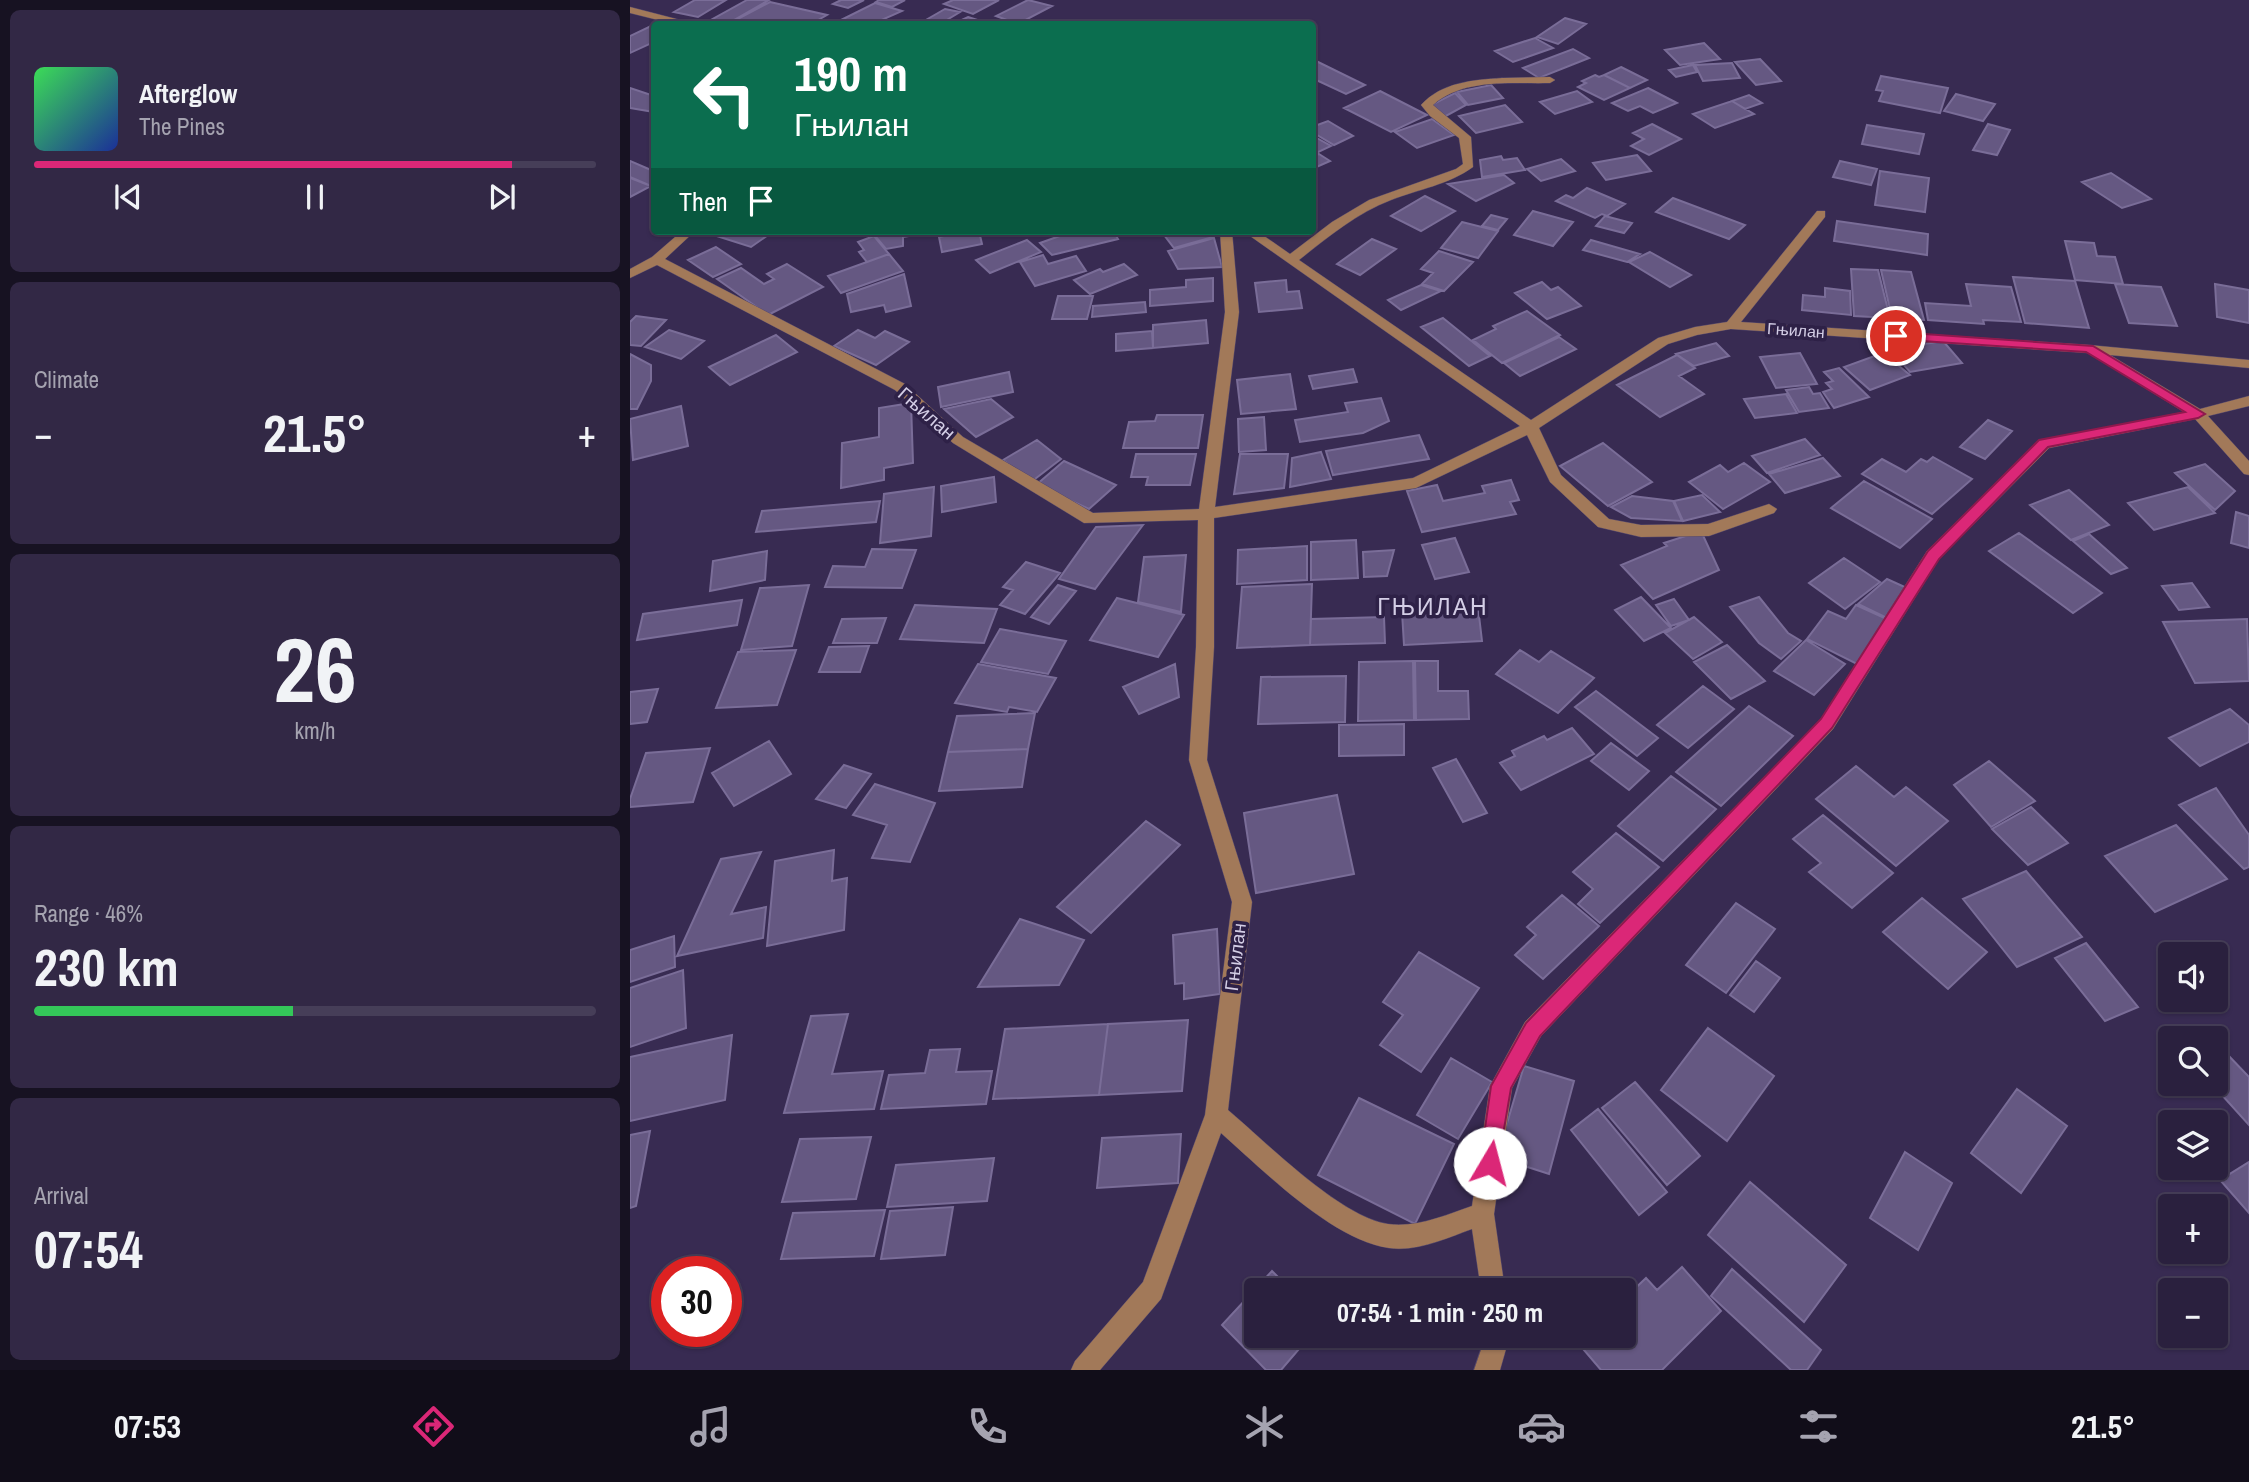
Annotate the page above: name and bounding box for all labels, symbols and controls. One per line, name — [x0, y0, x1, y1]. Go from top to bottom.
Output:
text: 190 m — [794, 40, 908, 106]
icon: left — [679, 49, 770, 140]
text: Afterglow — [139, 76, 237, 111]
text: Гњилан — [794, 103, 909, 146]
text: The Pines — [139, 111, 225, 142]
icon: previous — [109, 178, 147, 216]
icon: pause — [296, 178, 334, 216]
icon: next — [483, 178, 521, 216]
icon: arrive — [742, 182, 780, 220]
text: Then — [679, 184, 728, 219]
pin — [1866, 306, 1926, 366]
street label: Гњилан — [1766, 317, 1826, 343]
icon: arrive — [1877, 317, 1915, 355]
text: Climate — [34, 364, 99, 395]
street label: Гњилан — [893, 381, 961, 445]
text: 21.5° — [263, 398, 367, 468]
text: − — [34, 408, 52, 459]
text: + — [578, 408, 596, 459]
district label: ГЊИЛАН — [1377, 591, 1489, 622]
text: 26 — [274, 608, 357, 730]
text: km/h — [295, 715, 335, 746]
text: Range · 46% — [34, 898, 143, 929]
street label: Гњилан — [1218, 921, 1252, 993]
text: 230 km — [34, 932, 179, 1002]
map controls — [2158, 942, 2228, 1348]
button: sound — [2158, 942, 2228, 1012]
button: search — [2158, 1026, 2228, 1096]
button: layers — [2158, 1110, 2228, 1180]
position arrow — [1453, 1126, 1527, 1200]
text: Arrival — [34, 1180, 89, 1211]
button: + — [2158, 1194, 2228, 1264]
text: 07:54 — [34, 1214, 143, 1284]
speed limit sign: 30 — [651, 1256, 742, 1347]
button: − — [2158, 1278, 2228, 1348]
text: 07:54 · 1 min · 250 m — [1337, 1295, 1543, 1330]
icon: directions — [409, 1402, 458, 1451]
icon: music — [686, 1402, 735, 1451]
icon: phone — [963, 1402, 1012, 1451]
icon: climate — [1240, 1402, 1289, 1451]
icon: car — [1517, 1402, 1566, 1451]
icon: filters — [1794, 1402, 1843, 1451]
text: 07:53 — [114, 1405, 181, 1448]
text: 21.5° — [2071, 1405, 2135, 1448]

